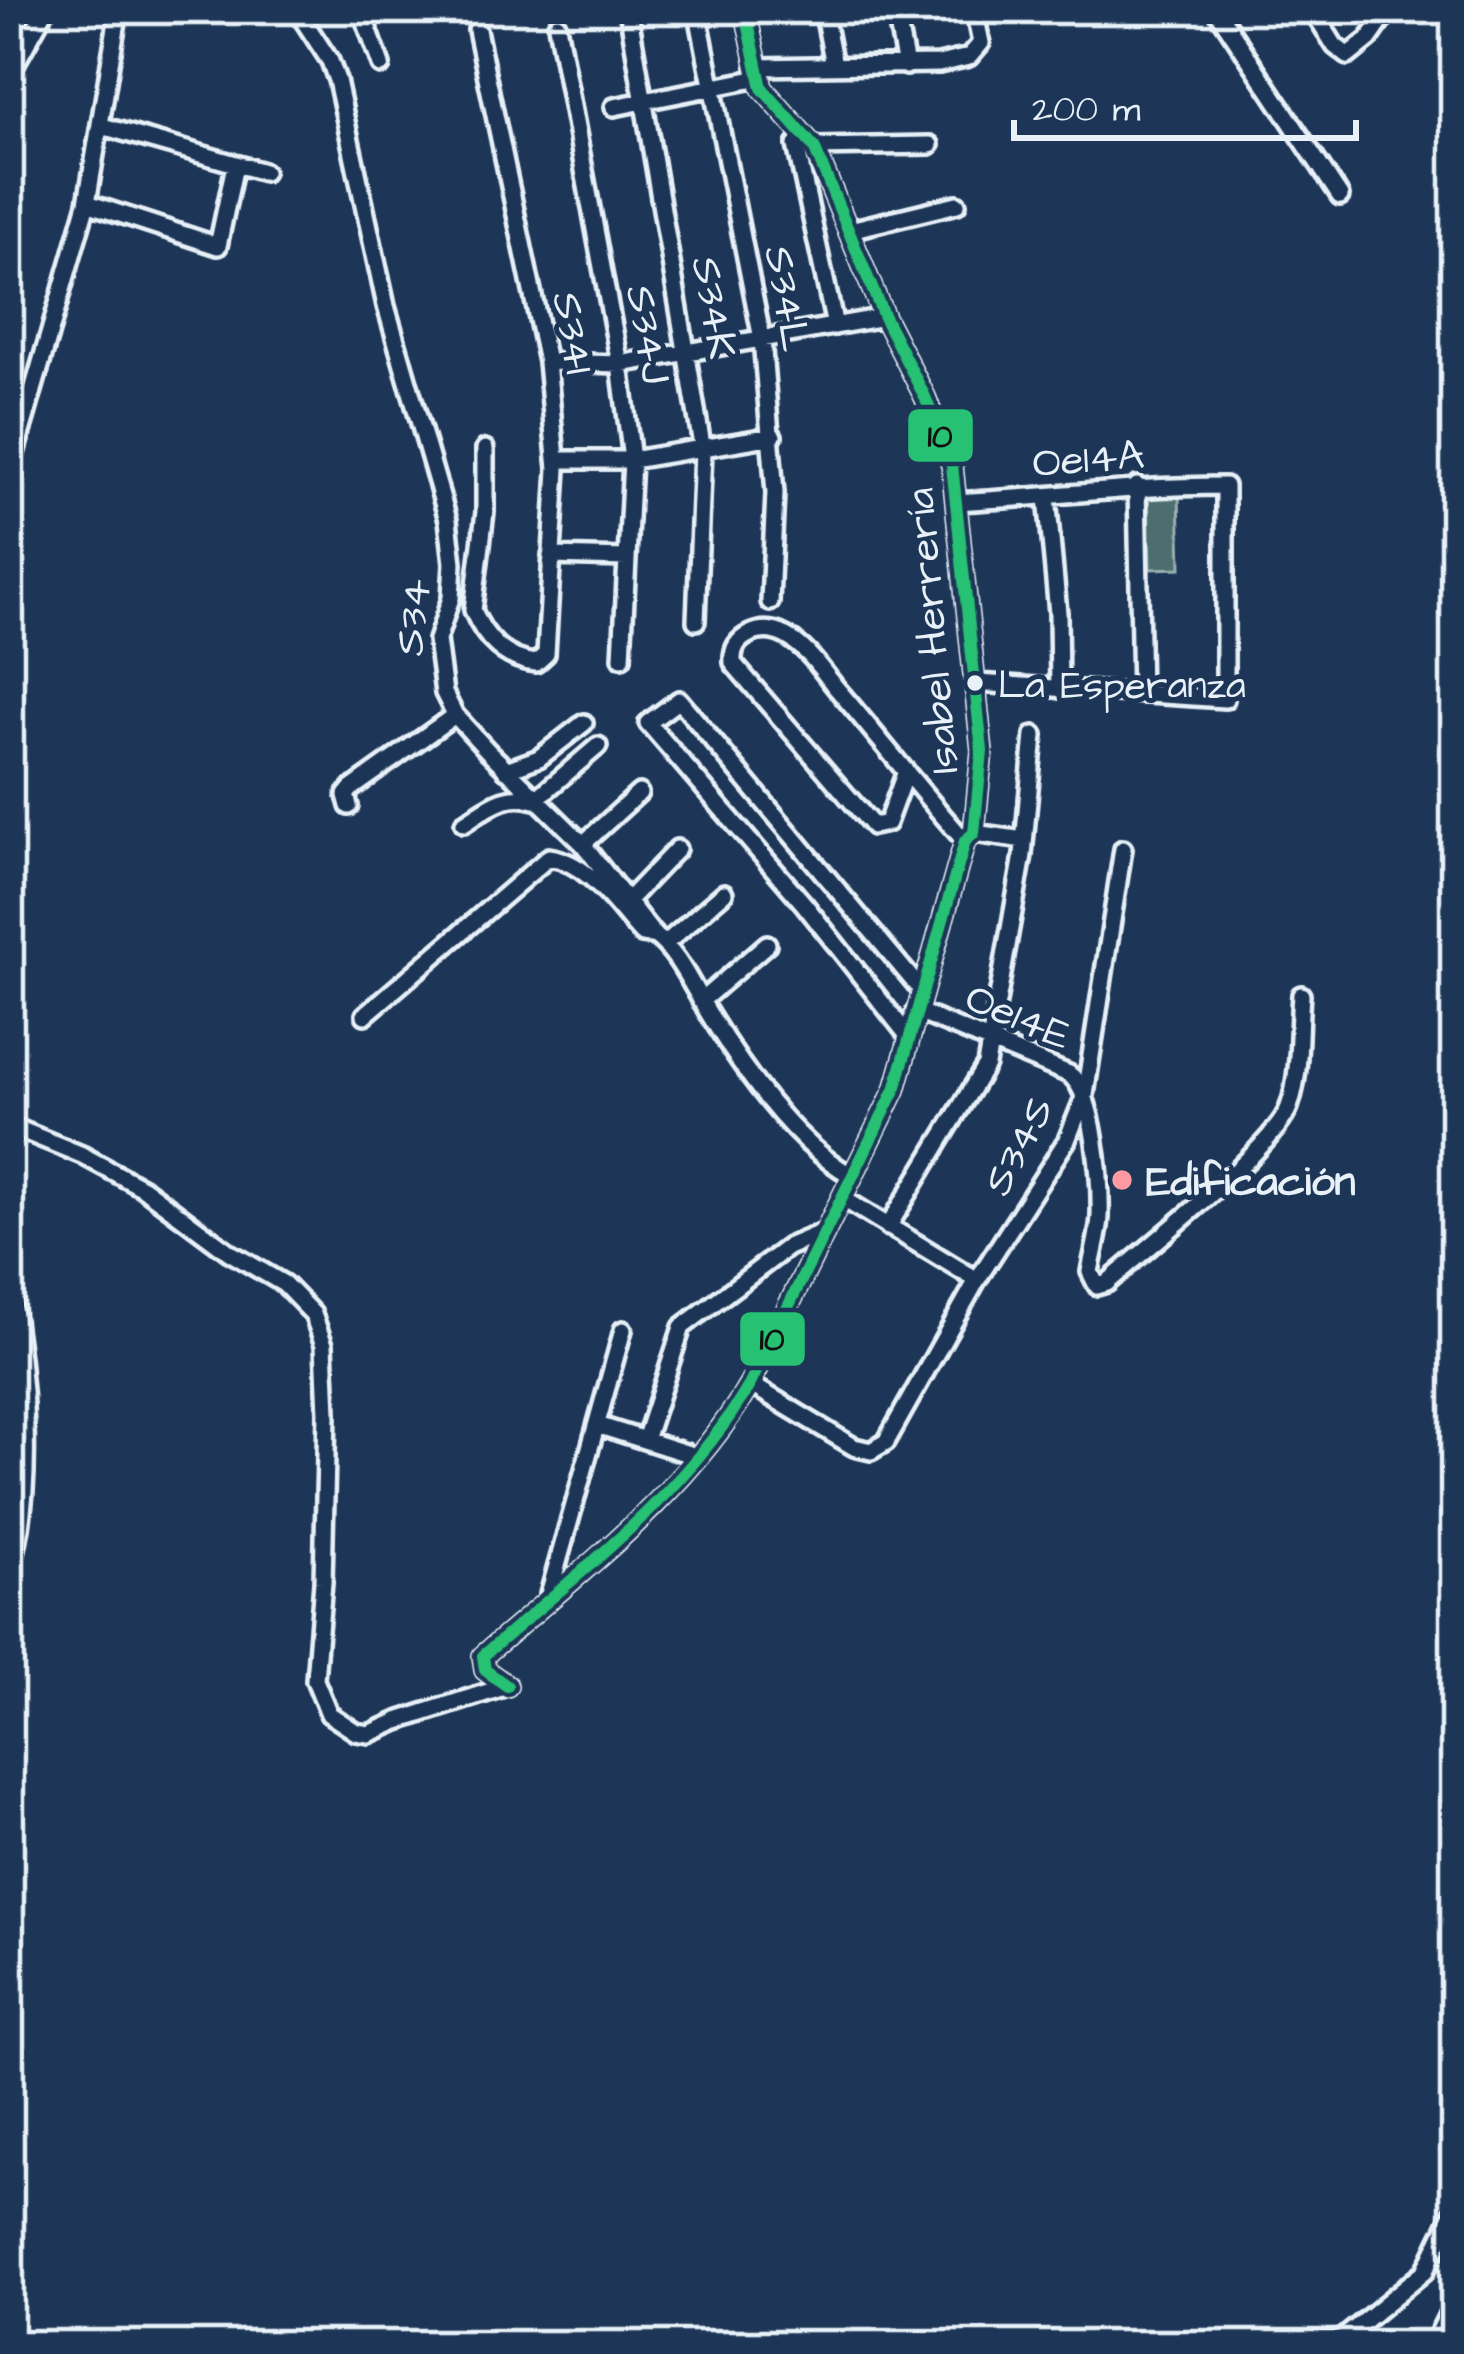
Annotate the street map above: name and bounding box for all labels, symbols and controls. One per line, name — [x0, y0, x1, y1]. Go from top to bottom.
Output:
scale bar — [1014, 66, 1356, 140]
text: 200 m — [1032, 84, 1140, 135]
street label: S34L — [748, 241, 824, 356]
street label: S34K — [676, 252, 750, 363]
street label: S34J — [610, 281, 684, 388]
street label: S34I — [536, 287, 608, 380]
line badge: 10 — [906, 407, 975, 464]
text: 10 — [927, 414, 953, 460]
street label: Oe14A — [1030, 426, 1147, 494]
street label: Isabel Herrería — [892, 485, 974, 776]
street label: S34 — [381, 576, 447, 659]
place label: La Esperanza — [998, 660, 1246, 714]
marker: La Esperanza — [964, 672, 986, 694]
street label: Oe14E — [956, 970, 1080, 1066]
street label: S34S — [970, 1087, 1070, 1206]
place label: Edificación — [1146, 1154, 1356, 1212]
marker: Edificación — [1109, 1167, 1135, 1193]
line badge: 10 — [738, 1310, 807, 1368]
text: 10 — [759, 1317, 785, 1363]

